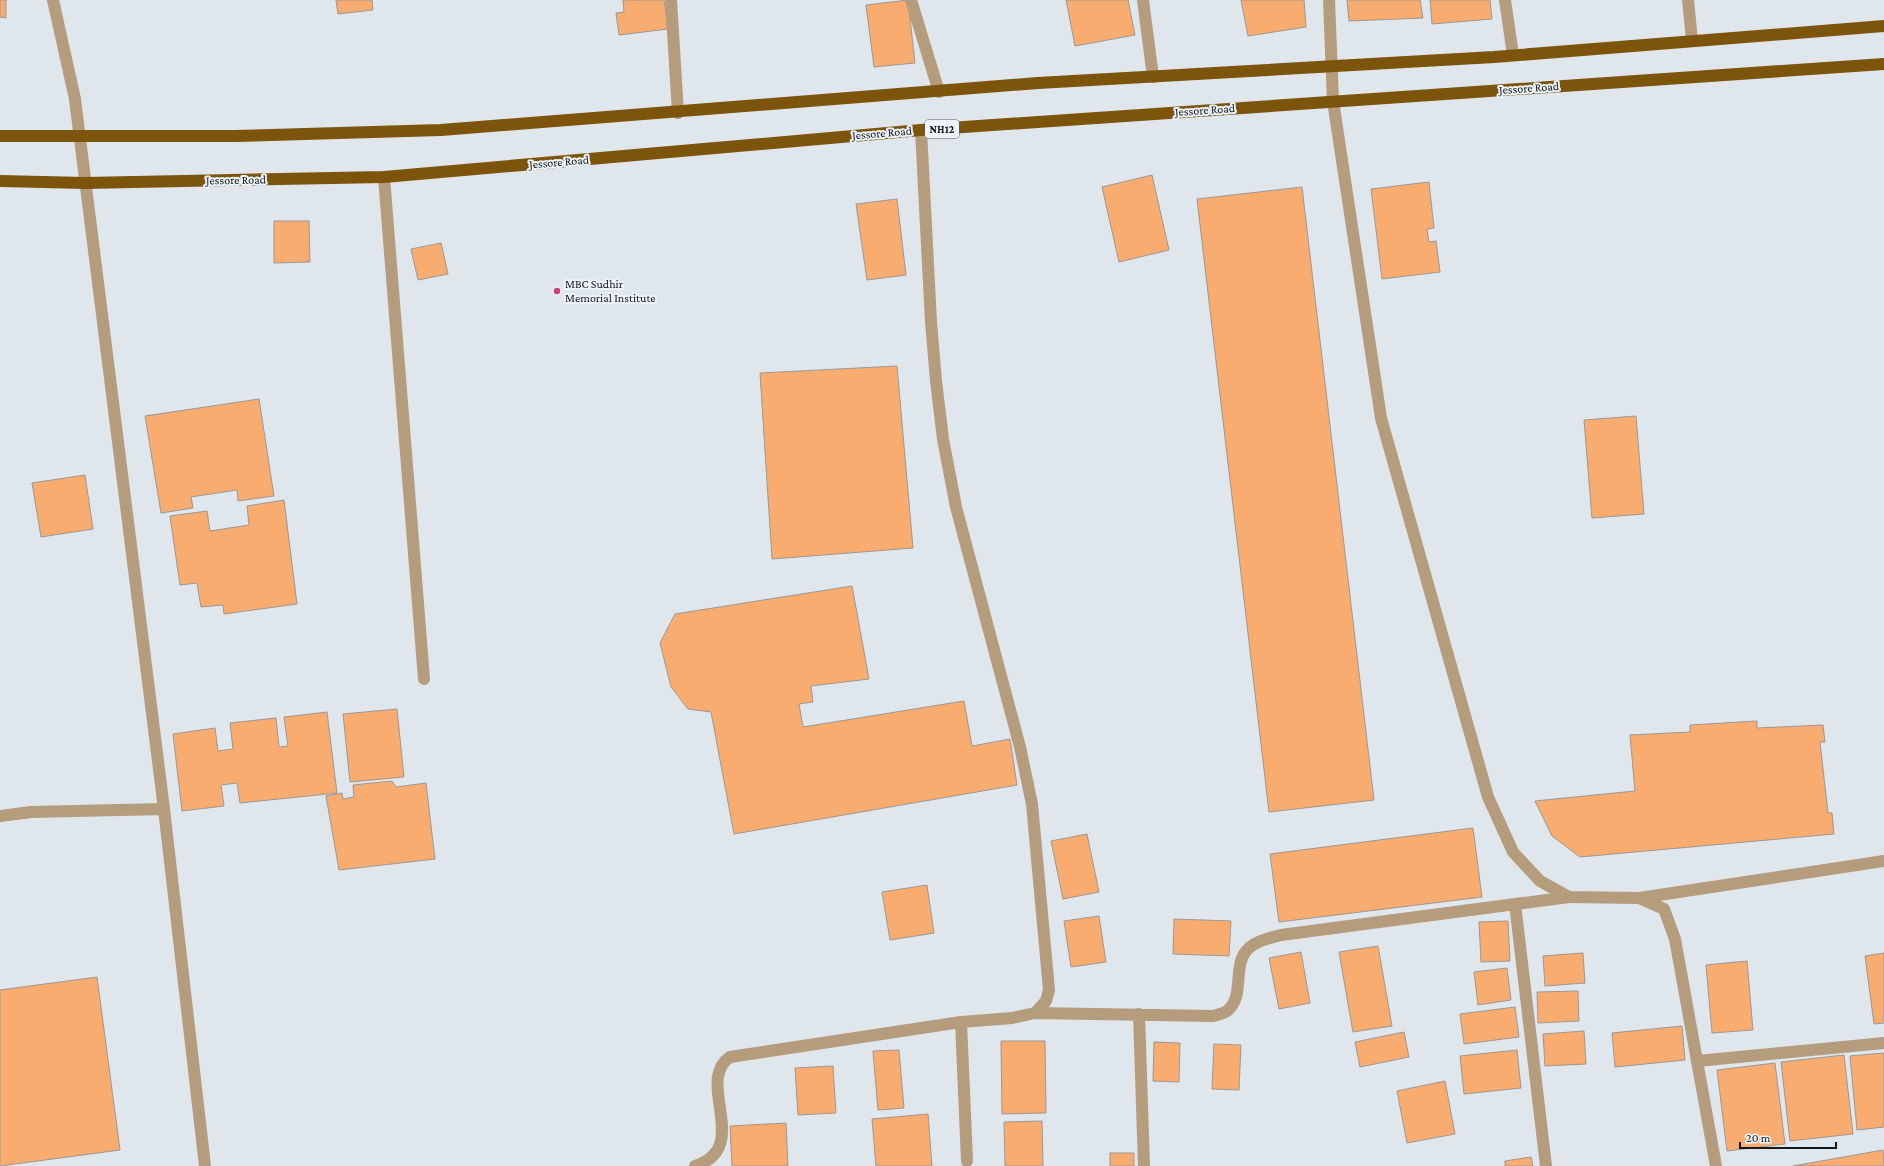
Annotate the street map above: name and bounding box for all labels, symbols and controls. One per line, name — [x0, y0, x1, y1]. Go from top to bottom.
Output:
street label: Jessore Road — [1498, 79, 1560, 97]
street label: Jessore Road — [1174, 101, 1236, 119]
road number: NH12 — [925, 120, 959, 138]
street label: Jessore Road — [850, 123, 913, 143]
street label: Jessore Road — [527, 152, 590, 172]
street label: Jessore Road — [205, 172, 267, 188]
place label: MBC Sudhir Memorial Institute — [565, 277, 656, 305]
marker: MBC Sudhir Memorial Institute — [552, 286, 562, 296]
scale bar — [1740, 1124, 1836, 1150]
text: 20 m — [1746, 1131, 1771, 1145]

